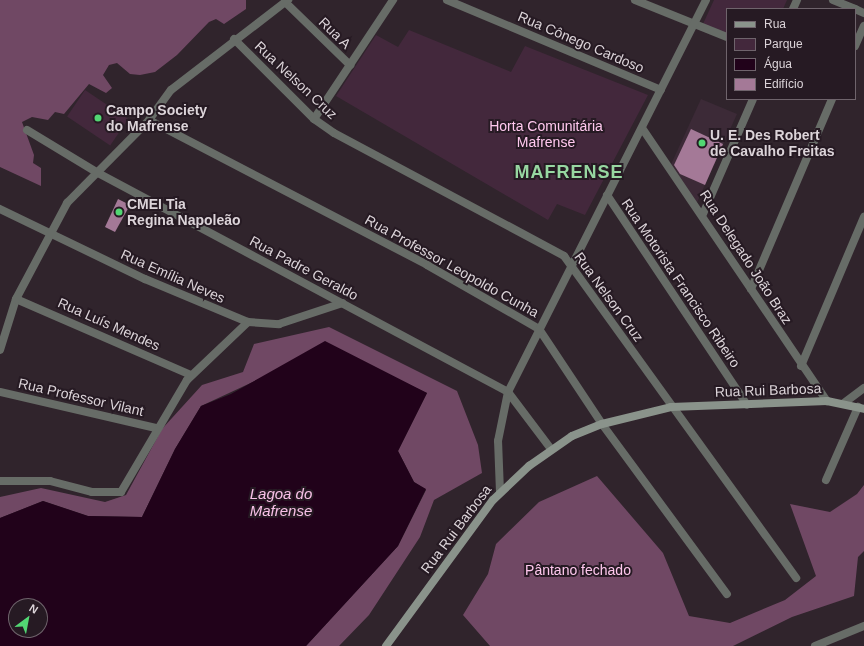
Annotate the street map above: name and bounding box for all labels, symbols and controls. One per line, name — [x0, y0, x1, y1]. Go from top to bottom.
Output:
street label: Rua Cônego Cardoso — [515, 8, 647, 76]
legend — [726, 8, 856, 100]
street label: Rua A — [315, 13, 355, 53]
text: Rua — [764, 17, 786, 31]
text: Parque — [764, 37, 803, 51]
street label: Rua Nelson Cruz — [251, 38, 341, 122]
text: Água — [764, 57, 792, 71]
text: Edifício — [764, 77, 803, 91]
place label: Campo Society do Mafrense — [106, 102, 207, 134]
marker: Campo Society do Mafrense — [93, 113, 103, 123]
park label: Horta Comunitária Mafrense — [489, 118, 603, 150]
place label: U. E. Des Robert de Cavalho Freitas — [710, 127, 834, 160]
marker: U. E. Des Robert de Cavalho Freitas — [697, 138, 707, 148]
district label: MAFRENSE — [514, 161, 624, 183]
street label: Rua Delegado João Braz — [696, 187, 796, 327]
street label: Rua Motorista Francisco Ribeiro — [618, 195, 744, 371]
place label: CMEI Tia Regina Napoleão — [127, 196, 241, 228]
marker: CMEI Tia Regina Napoleão — [114, 207, 124, 217]
street label: Rua Professor Leopoldo Cunha — [362, 211, 542, 321]
street label: Rua Padre Geraldo — [247, 232, 361, 304]
street label: Rua Emília Neves — [118, 246, 228, 306]
street label: Rua Nelson Cruz — [571, 249, 647, 345]
street label: Rua Luís Mendes — [55, 294, 163, 354]
street label: Rua Professor Vilant — [17, 374, 145, 420]
street label: Rua Rui Barbosa — [714, 380, 822, 400]
street label: Rua Rui Barbosa — [417, 481, 495, 577]
water label: Lagoa do Mafrense — [250, 484, 312, 519]
park label: Pântano fechado — [525, 562, 631, 578]
north arrow — [8, 598, 48, 638]
text: N — [27, 601, 40, 616]

